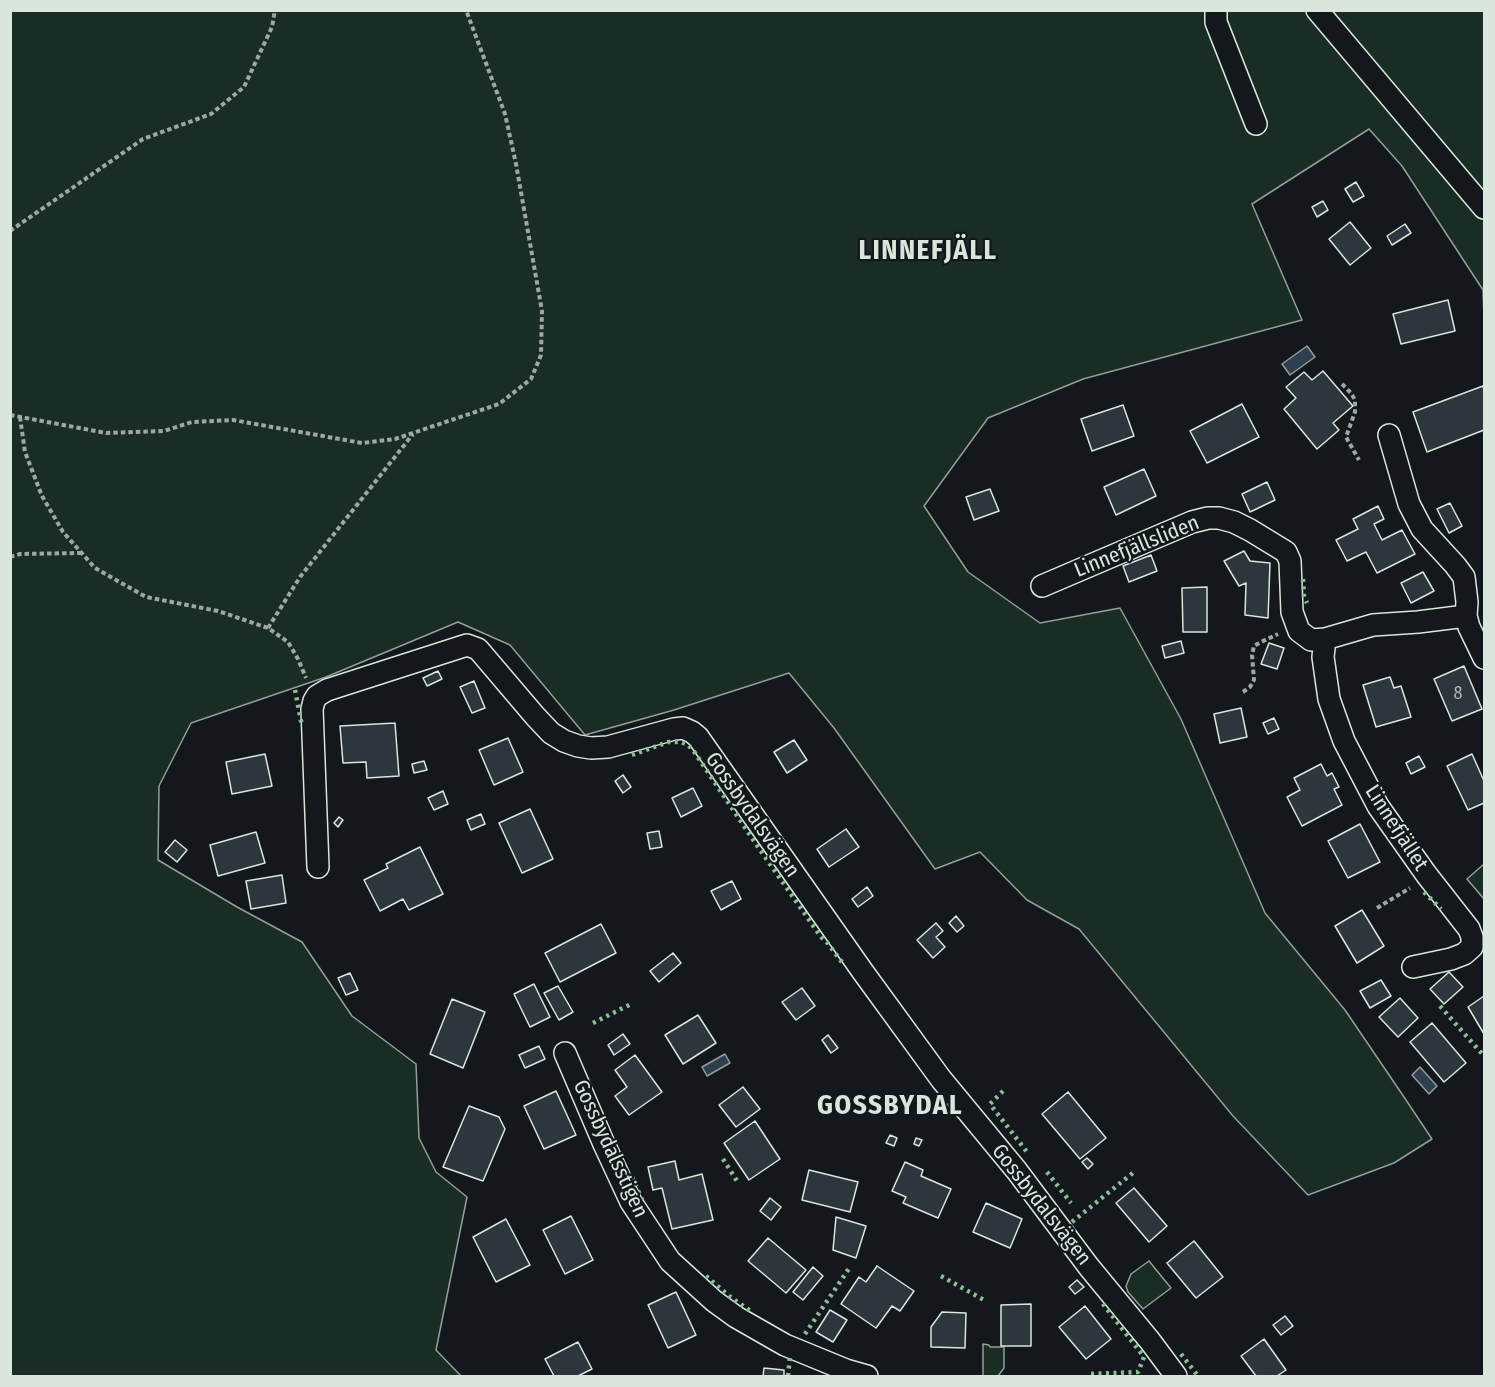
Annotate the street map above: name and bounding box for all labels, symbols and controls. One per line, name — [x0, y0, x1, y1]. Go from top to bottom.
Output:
district label: LINNEFJÄLL — [858, 235, 998, 267]
street label: Linnefjällsliden — [1071, 511, 1203, 583]
house number: 8 — [1454, 683, 1462, 705]
street label: Gossbydalsvägen — [700, 748, 804, 882]
street label: Linnefjället — [1359, 780, 1433, 876]
street label: Gossbydalsstigen — [567, 1076, 653, 1222]
district label: GOSSBYDAL — [817, 1090, 963, 1122]
street label: Gossbydalsvägen — [986, 1139, 1096, 1271]

